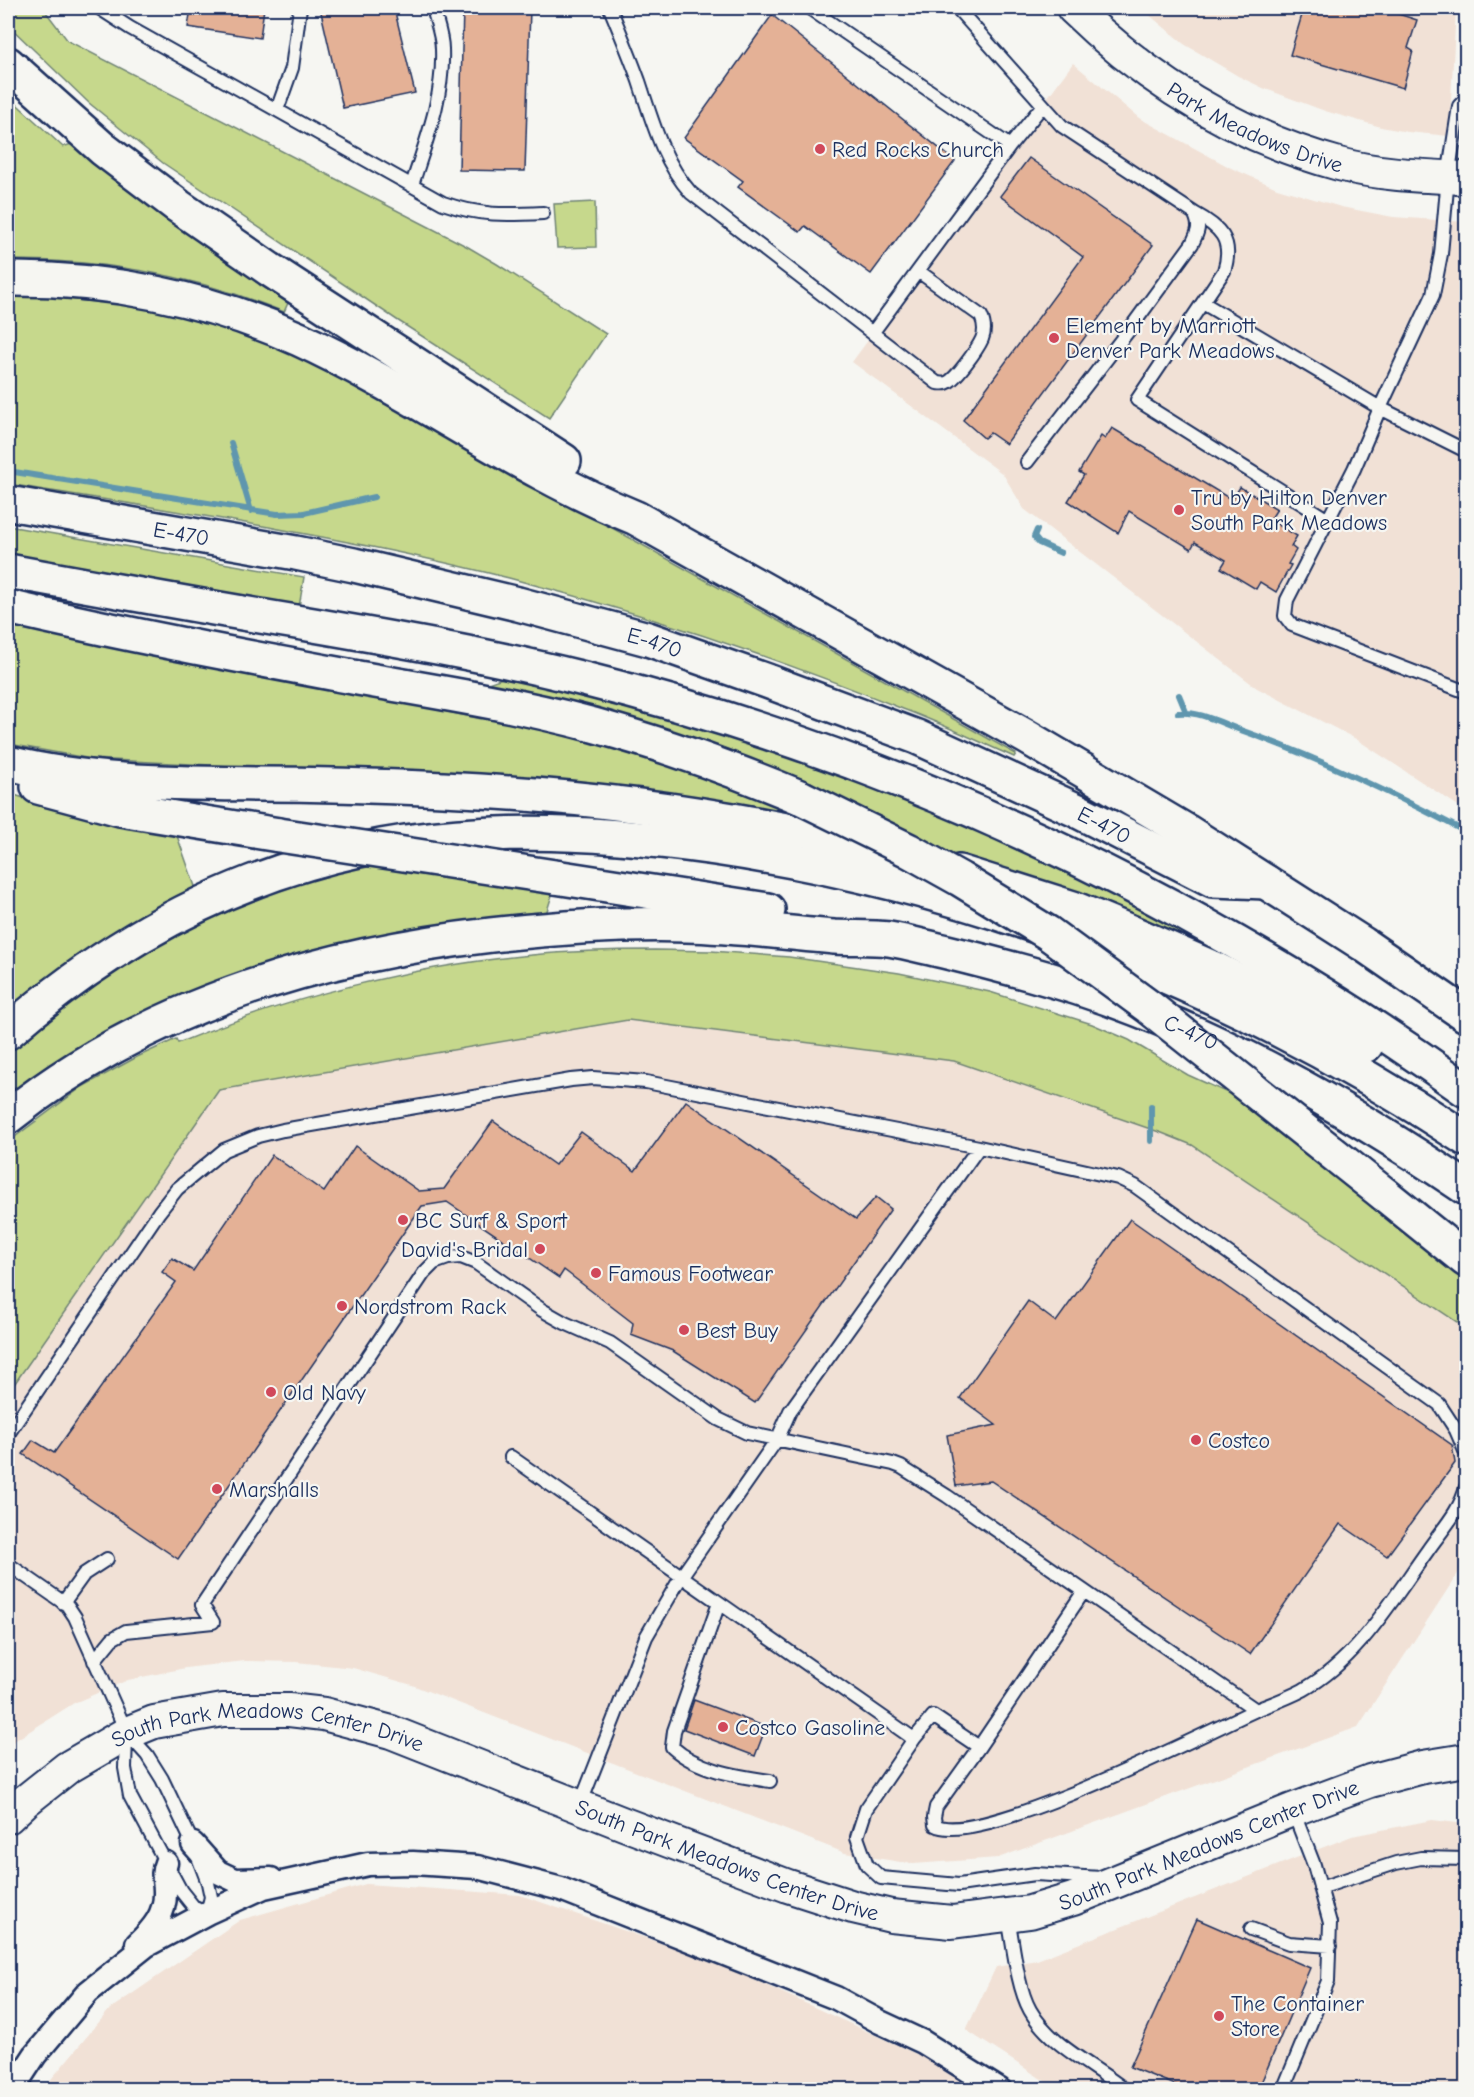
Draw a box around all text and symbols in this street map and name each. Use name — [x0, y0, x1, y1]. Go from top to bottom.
street label: Park Meadows Drive — [1162, 77, 1346, 178]
place label: Red Rocks Church — [832, 137, 1004, 163]
marker: Red Rocks Church — [813, 142, 827, 156]
place label: Element by Marriott Denver Park Meadows — [1066, 313, 1275, 364]
marker: Element by Marriott Denver Park Meadows — [1047, 331, 1061, 345]
place label: Tru by Hilton Denver South Park Meadows — [1191, 485, 1387, 536]
marker: Tru by Hilton Denver South Park Meadows — [1172, 503, 1186, 517]
street label: E-470 — [151, 516, 211, 552]
street label: E-470 — [624, 622, 685, 664]
street label: E-470 — [1073, 801, 1135, 850]
street label: C-470 — [1160, 1009, 1222, 1056]
place label: BC Surf & Sport — [415, 1208, 568, 1234]
marker: BC Surf & Sport — [396, 1213, 410, 1227]
place label: David's Bridal — [401, 1237, 528, 1263]
marker: David's Bridal — [533, 1242, 547, 1256]
place label: Famous Footwear — [608, 1261, 773, 1287]
marker: Famous Footwear — [589, 1266, 603, 1280]
place label: Nordstrom Rack — [354, 1294, 507, 1320]
marker: Nordstrom Rack — [335, 1299, 349, 1313]
place label: Best Buy — [696, 1318, 778, 1344]
marker: Best Buy — [677, 1323, 691, 1337]
place label: Old Navy — [283, 1380, 366, 1406]
marker: Old Navy — [264, 1385, 278, 1399]
place label: Costco — [1208, 1428, 1270, 1454]
marker: Costco — [1189, 1433, 1203, 1447]
place label: Marshalls — [229, 1477, 319, 1503]
marker: Marshalls — [210, 1482, 224, 1496]
text: South Park Meadows Center Drive — [107, 1698, 427, 1758]
place label: Costco Gasoline — [735, 1715, 885, 1741]
marker: Costco Gasoline — [716, 1720, 730, 1734]
street label: South Park Meadows Center Drive — [108, 1735, 428, 1761]
street label: South Park Meadows Center Drive — [1056, 1774, 1362, 1917]
street label: South Park Meadows Center Drive — [572, 1794, 881, 1927]
place label: The Container Store — [1231, 1991, 1364, 2042]
marker: The Container Store — [1212, 2009, 1226, 2023]

